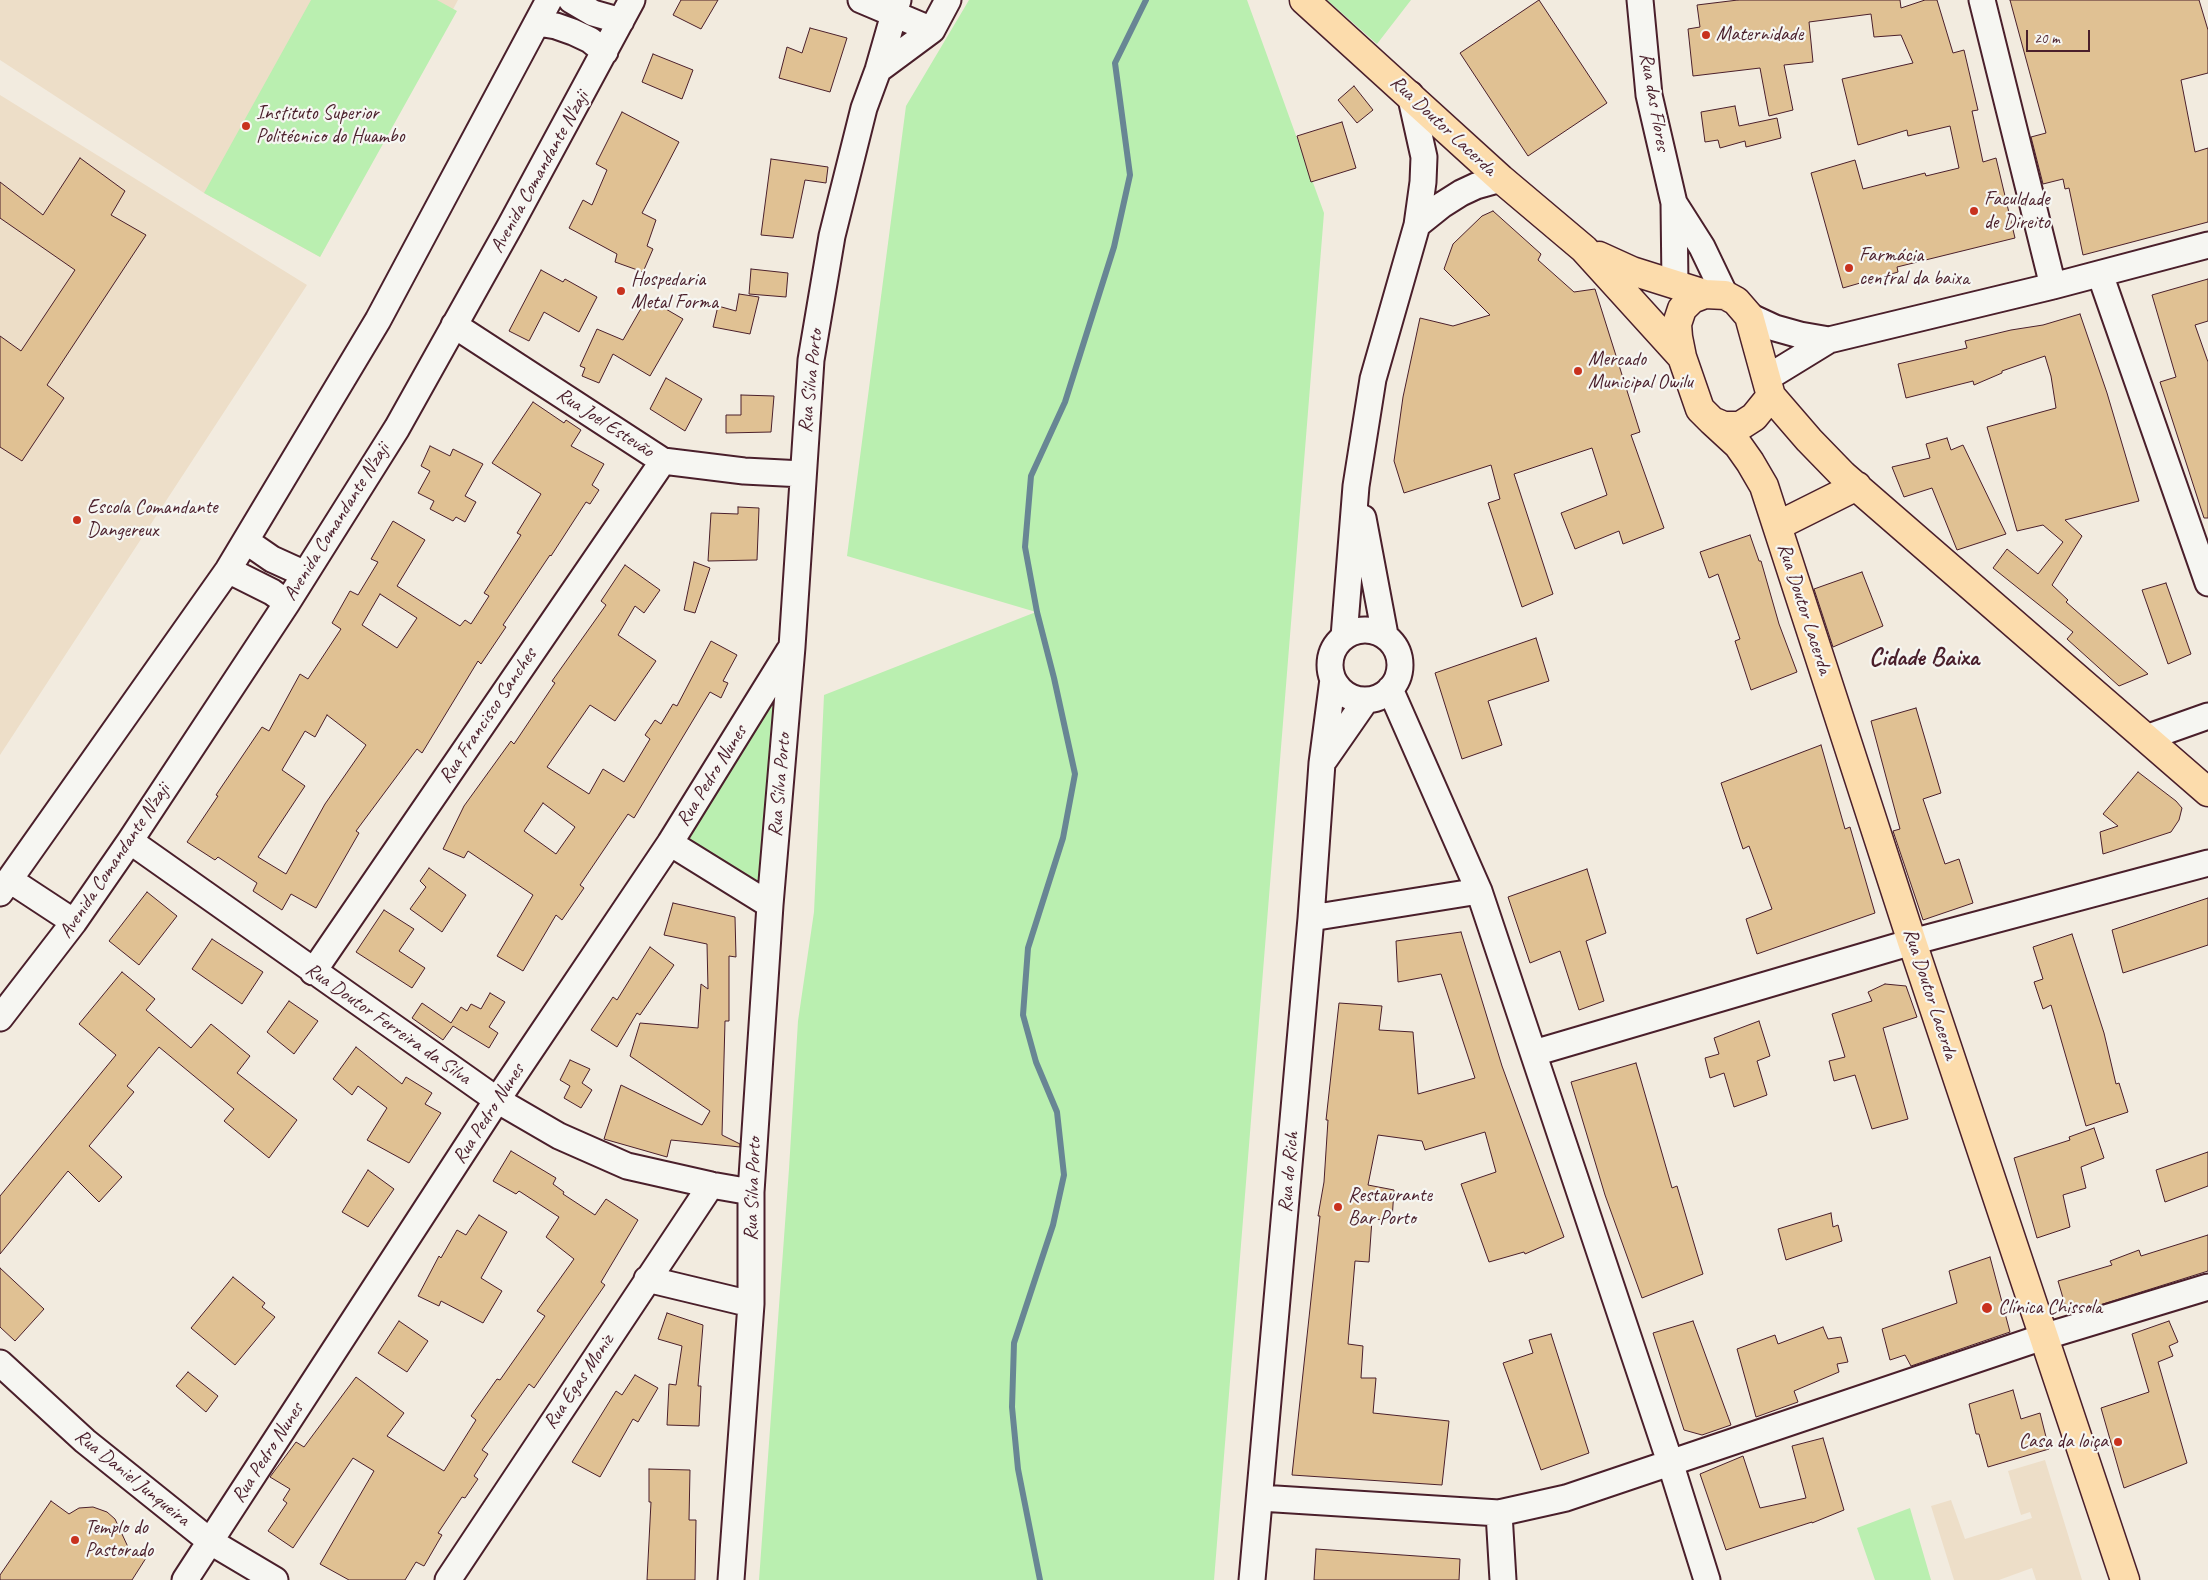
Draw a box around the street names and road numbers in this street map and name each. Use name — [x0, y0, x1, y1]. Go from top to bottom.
street label: Rua das Flores — [1634, 51, 1674, 153]
street label: Rua Doutor Lacerda — [1385, 71, 1501, 181]
street label: Avenida Comandante N'zaji — [485, 87, 595, 257]
street label: Rua Silva Porto — [794, 328, 828, 434]
street label: Rua Joel Estevão — [552, 383, 658, 463]
street label: Avenida Comandante N'zaji — [279, 439, 395, 605]
street label: Rua Doutor Lacerda — [1772, 540, 1836, 678]
street label: Rua Francisco Sanches — [434, 644, 542, 788]
street label: Rua Pedro Nunes — [672, 721, 752, 831]
street label: Rua Silva Porto — [764, 732, 796, 838]
street label: Avenida Comandante N'zaji — [54, 779, 176, 943]
street label: Rua Doutor Lacerda — [1898, 925, 1962, 1063]
street label: Rua Doutor Ferreira da Silva — [301, 958, 475, 1090]
street label: Rua Pedro Nunes — [448, 1059, 530, 1169]
street label: Rua do Rich — [1274, 1131, 1304, 1213]
street label: Rua Silva Porto — [739, 1137, 767, 1241]
street label: Rua Egas Moniz — [539, 1330, 619, 1434]
street label: Rua Pedro Nunes — [227, 1398, 309, 1508]
street label: Rua Daniel Junqueira — [70, 1424, 194, 1532]

